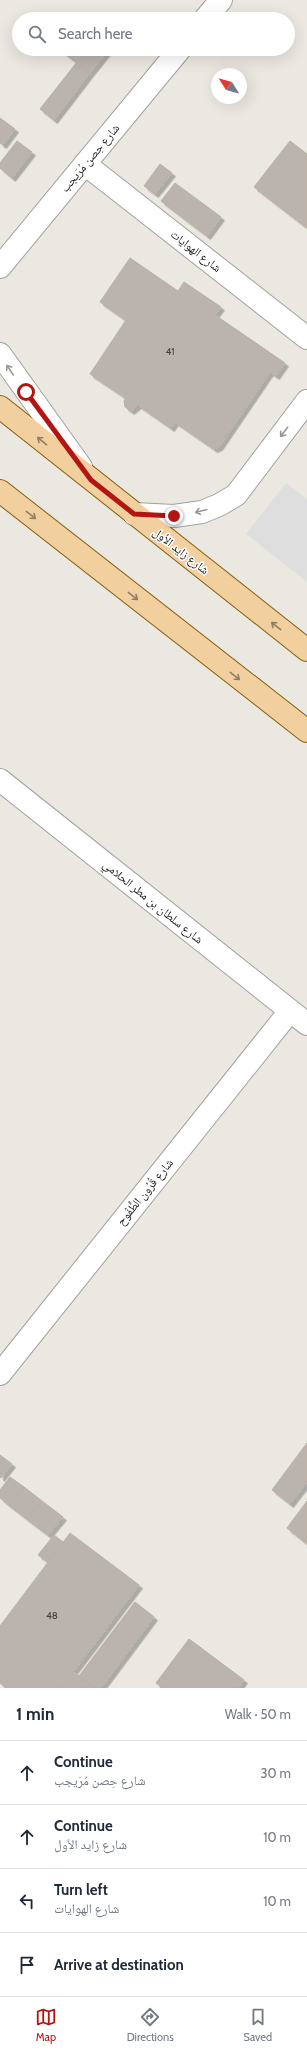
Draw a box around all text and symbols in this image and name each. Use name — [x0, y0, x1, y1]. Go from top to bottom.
search box — [12, 12, 295, 56]
icon: search — [26, 23, 48, 45]
text: Search here — [58, 25, 133, 43]
north arrow — [211, 68, 247, 104]
street label: شارع حِصن مُرَيجب — [57, 120, 123, 195]
street label: شارع الهوايات — [167, 226, 225, 276]
house number: 41 — [165, 345, 175, 358]
one-way arrow — [6, 364, 14, 375]
route start — [17, 383, 35, 401]
one-way arrow — [279, 427, 288, 438]
one-way arrow — [37, 437, 48, 446]
route end — [165, 507, 183, 525]
one-way arrow — [195, 508, 208, 515]
one-way arrow — [25, 511, 36, 520]
street label: شارع زايد الأول — [150, 524, 213, 578]
one-way arrow — [127, 591, 138, 600]
one-way arrow — [271, 621, 282, 630]
one-way arrow — [230, 671, 241, 680]
street label: شارع سلطان بن مطر الحلامي — [98, 857, 207, 949]
street label: شارع قُرُون الطُّفُوح — [113, 1155, 177, 1229]
house number: 48 — [46, 1609, 58, 1622]
text: 1 min — [16, 1704, 54, 1724]
text: Walk · 50 m — [225, 1706, 291, 1722]
text: Continue — [54, 1753, 113, 1771]
icon: ahead — [16, 1762, 38, 1784]
text: 30 m — [261, 1765, 291, 1781]
text: شارع حِصن مُرَيجب — [54, 1772, 145, 1788]
text: Continue — [54, 1817, 113, 1835]
icon: ahead — [16, 1826, 38, 1848]
text: 10 m — [263, 1829, 291, 1845]
text: شارع زايد الأول — [54, 1836, 127, 1852]
text: Turn left — [54, 1881, 108, 1899]
icon: left — [16, 1890, 38, 1912]
text: 10 m — [263, 1893, 291, 1909]
text: شارع الهوايات — [54, 1900, 119, 1916]
icon: arrive — [16, 1954, 38, 1976]
text: Arrive at destination — [54, 1956, 184, 1974]
tab: Map — [35, 2006, 57, 2044]
tab: Directions — [127, 2006, 174, 2044]
tab: Saved — [244, 2006, 272, 2044]

